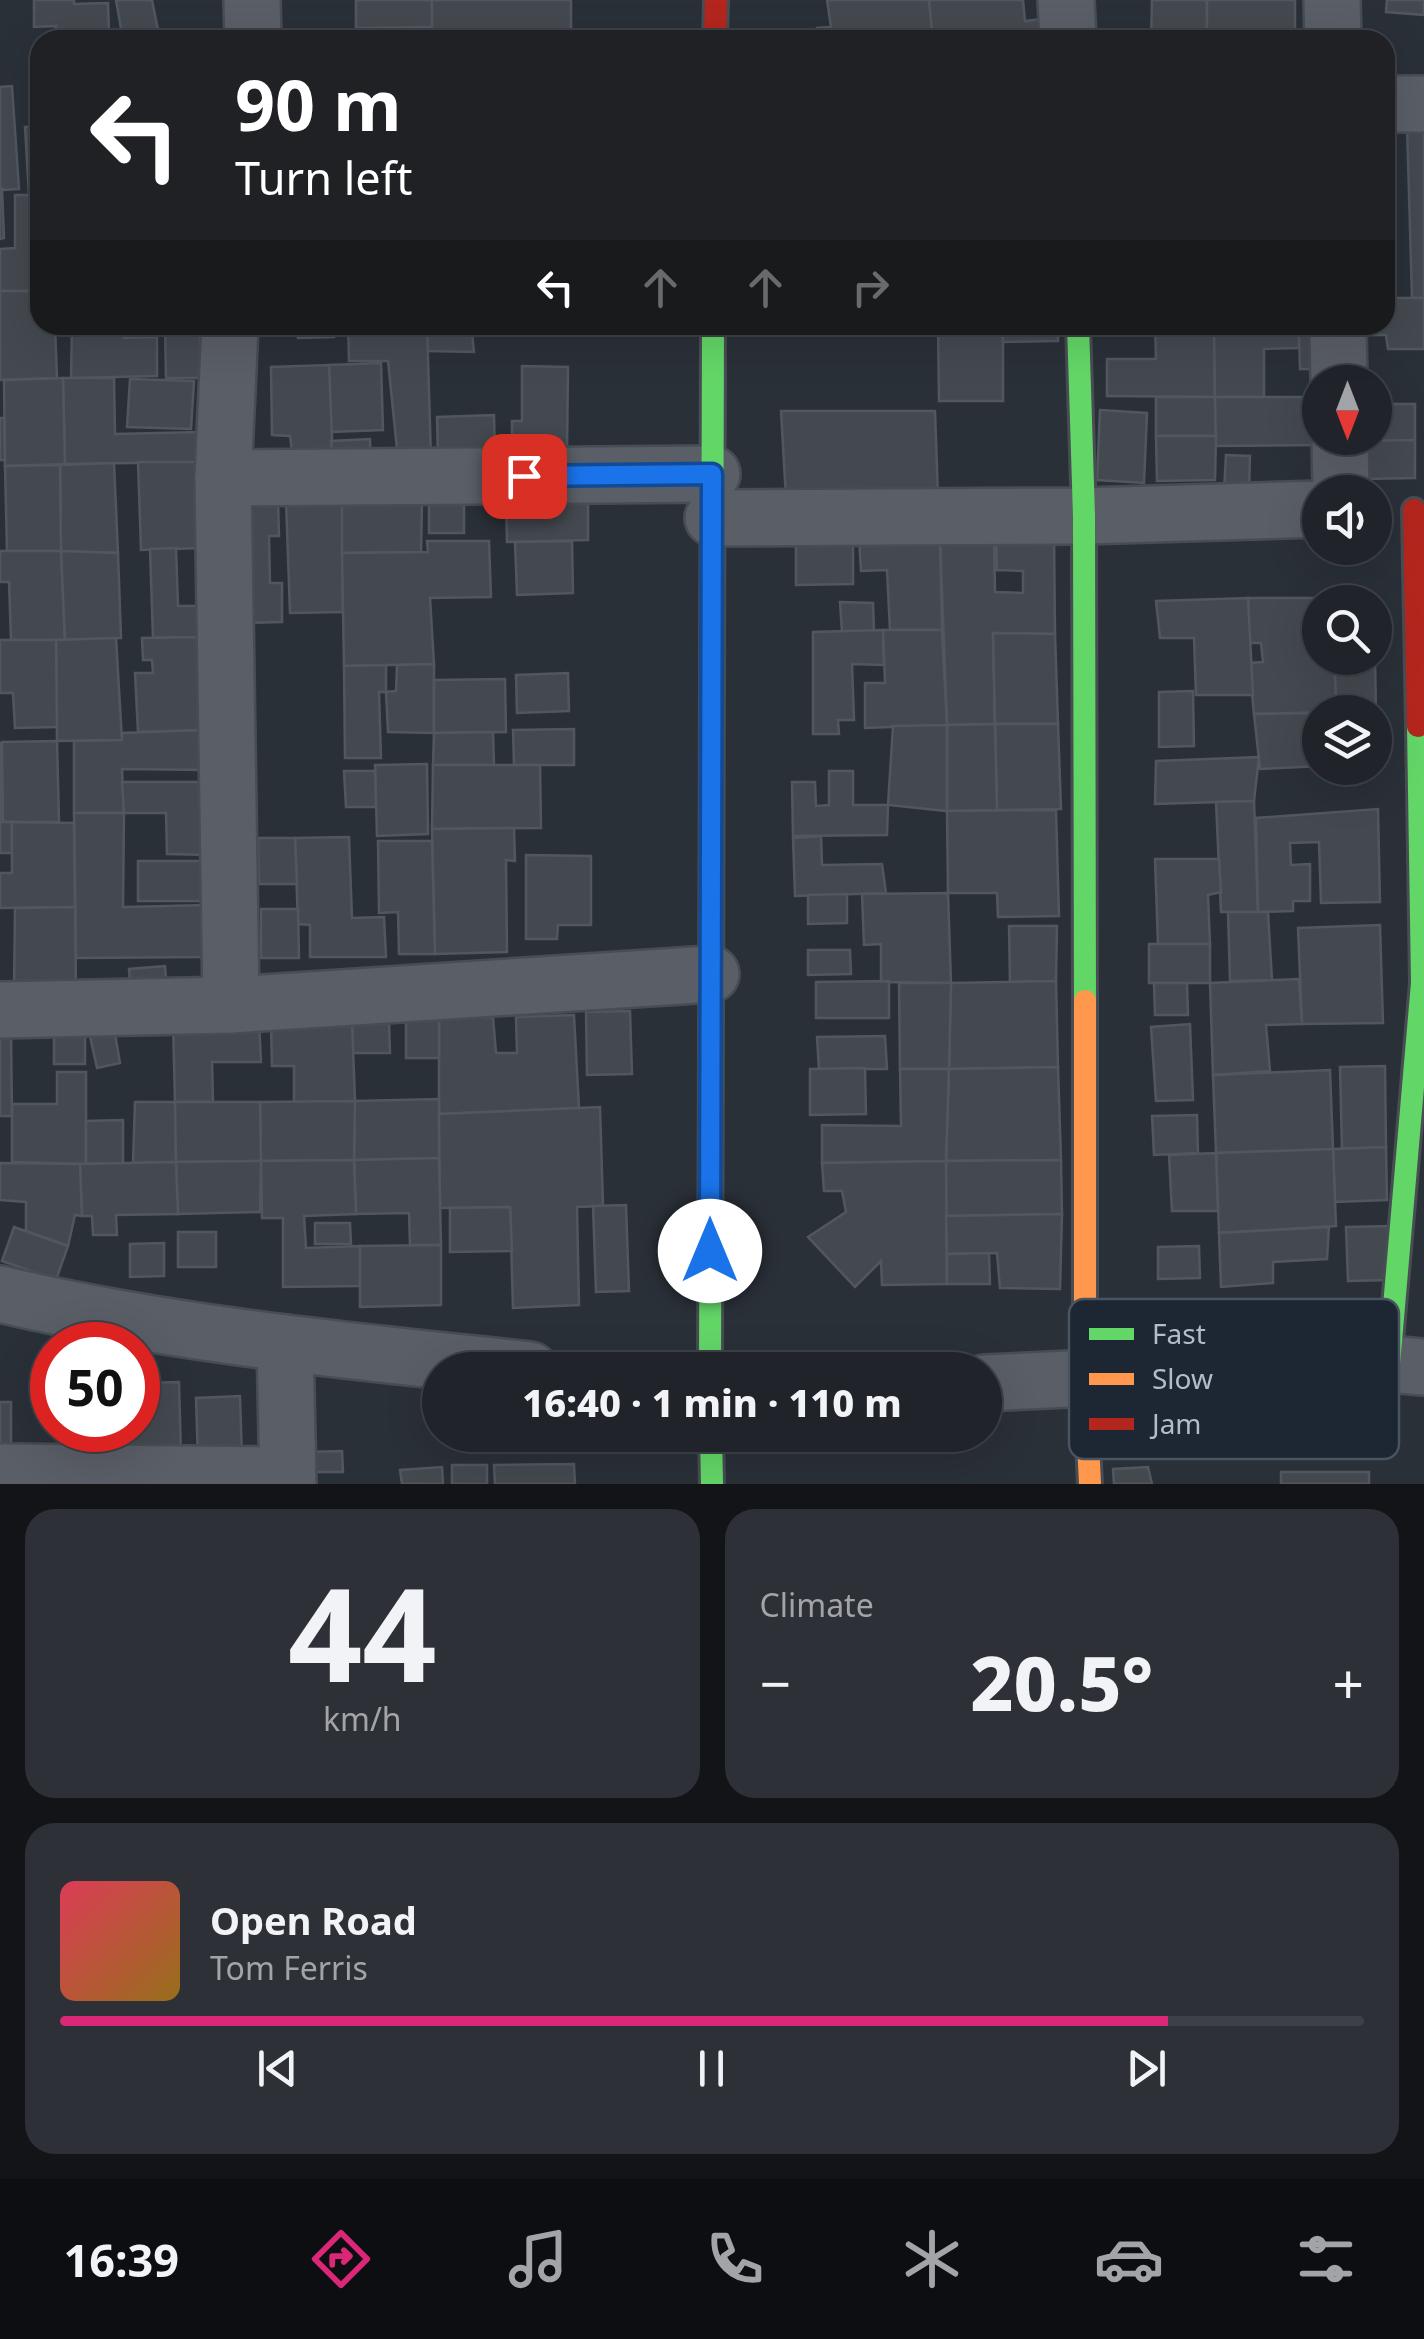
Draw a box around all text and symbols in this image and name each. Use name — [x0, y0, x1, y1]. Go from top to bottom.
text: 90 m — [235, 56, 402, 152]
icon: left — [70, 70, 200, 200]
text: Turn left — [235, 147, 412, 208]
icon: left — [528, 260, 583, 315]
icon: ahead — [633, 260, 688, 315]
icon: ahead — [738, 260, 793, 315]
icon: right — [843, 260, 898, 315]
north arrow — [1302, 365, 1392, 455]
map controls — [1302, 365, 1392, 785]
pin — [482, 434, 567, 519]
icon: arrive — [497, 449, 552, 504]
button: sound — [1302, 475, 1392, 565]
button: search — [1302, 585, 1392, 675]
button: layers — [1302, 695, 1392, 785]
position arrow — [658, 1199, 762, 1303]
legend — [1069, 1299, 1399, 1459]
text: Fast — [1152, 1314, 1206, 1352]
speed limit sign: 50 — [30, 1322, 160, 1452]
text: Slow — [1152, 1359, 1213, 1397]
text: 16:40 · 1 min · 110 m — [522, 1376, 902, 1428]
text: Jam — [1149, 1404, 1202, 1442]
text: 44 — [288, 1543, 437, 1720]
text: Climate — [760, 1583, 874, 1626]
text: 20.5° — [970, 1631, 1153, 1733]
text: − — [760, 1645, 791, 1720]
text: + — [1333, 1645, 1364, 1720]
text: km/h — [323, 1697, 402, 1740]
text: Open Road — [210, 1894, 417, 1946]
text: Tom Ferris — [210, 1946, 368, 1989]
icon: previous — [250, 2041, 305, 2096]
icon: pause — [684, 2041, 739, 2096]
icon: next — [1119, 2041, 1174, 2096]
icon: directions — [306, 2224, 376, 2294]
icon: music — [503, 2224, 573, 2294]
icon: phone — [700, 2224, 770, 2294]
icon: climate — [897, 2224, 967, 2294]
icon: car — [1094, 2224, 1164, 2294]
icon: filters — [1291, 2224, 1361, 2294]
text: 16:39 — [63, 2229, 179, 2290]

